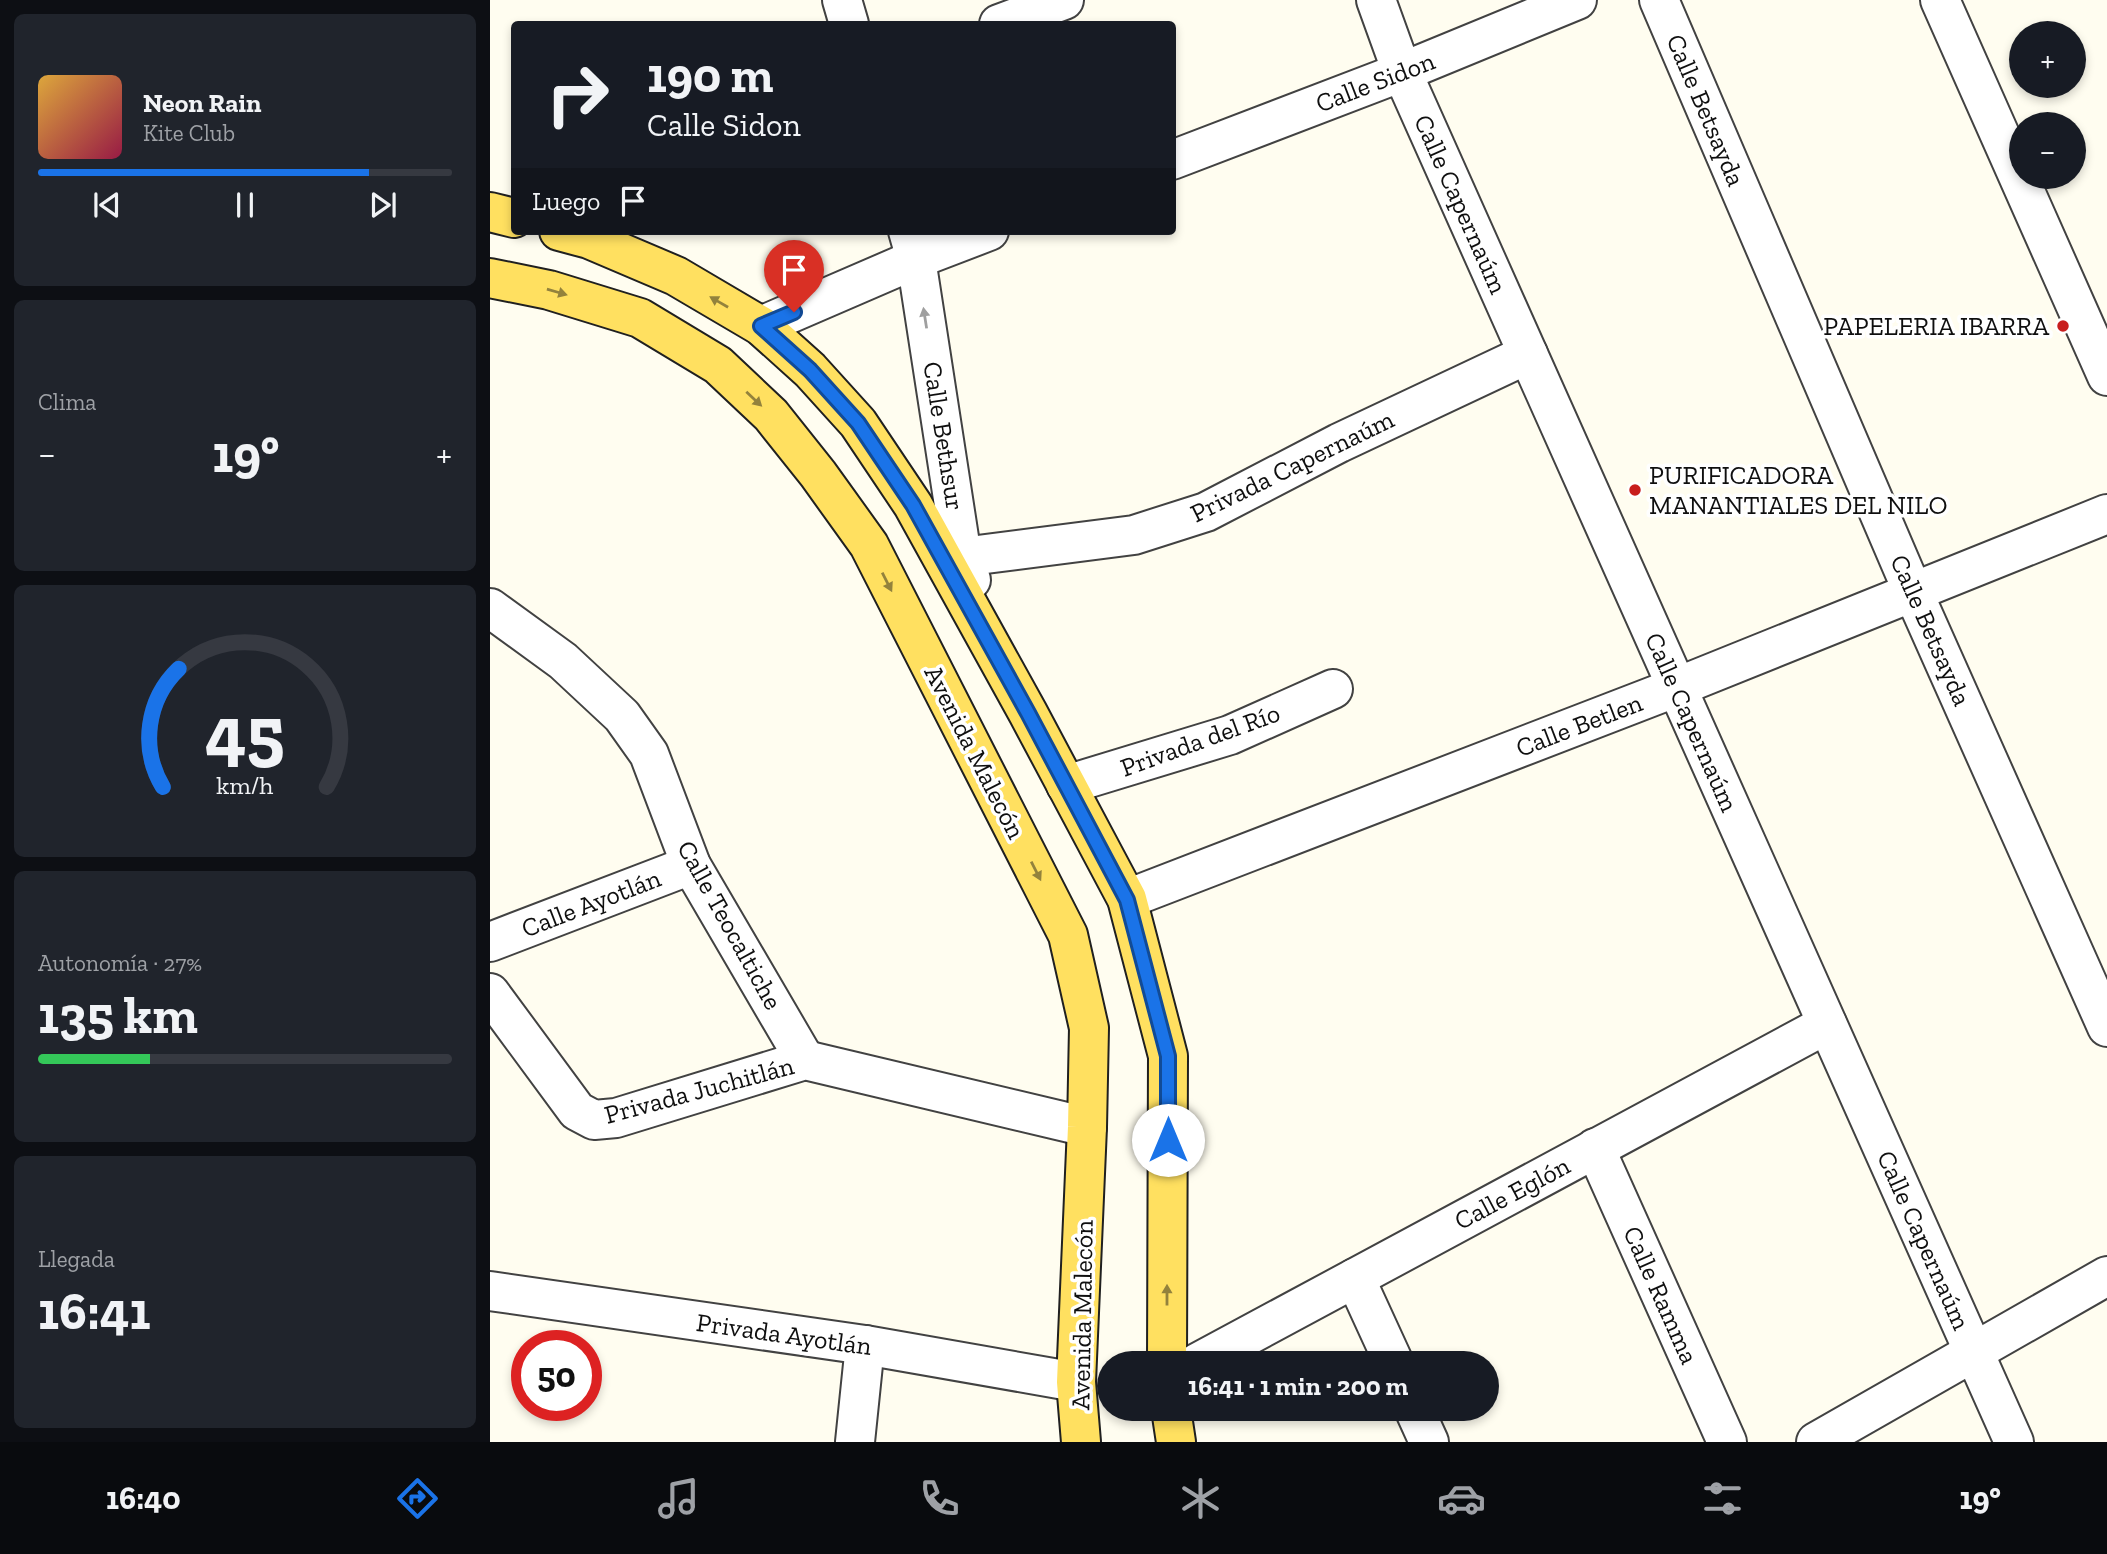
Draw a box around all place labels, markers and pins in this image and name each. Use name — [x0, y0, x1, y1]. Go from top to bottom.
pin — [764, 240, 824, 312]
place label: PAPELERIA IBARRA — [1823, 310, 2050, 342]
marker: PAPELERIA IBARRA — [2055, 318, 2071, 334]
place label: PURIFICADORA MANANTIALES DEL NILO — [1649, 459, 1947, 521]
marker: PURIFICADORA MANANTIALES DEL NILO — [1627, 482, 1643, 498]

